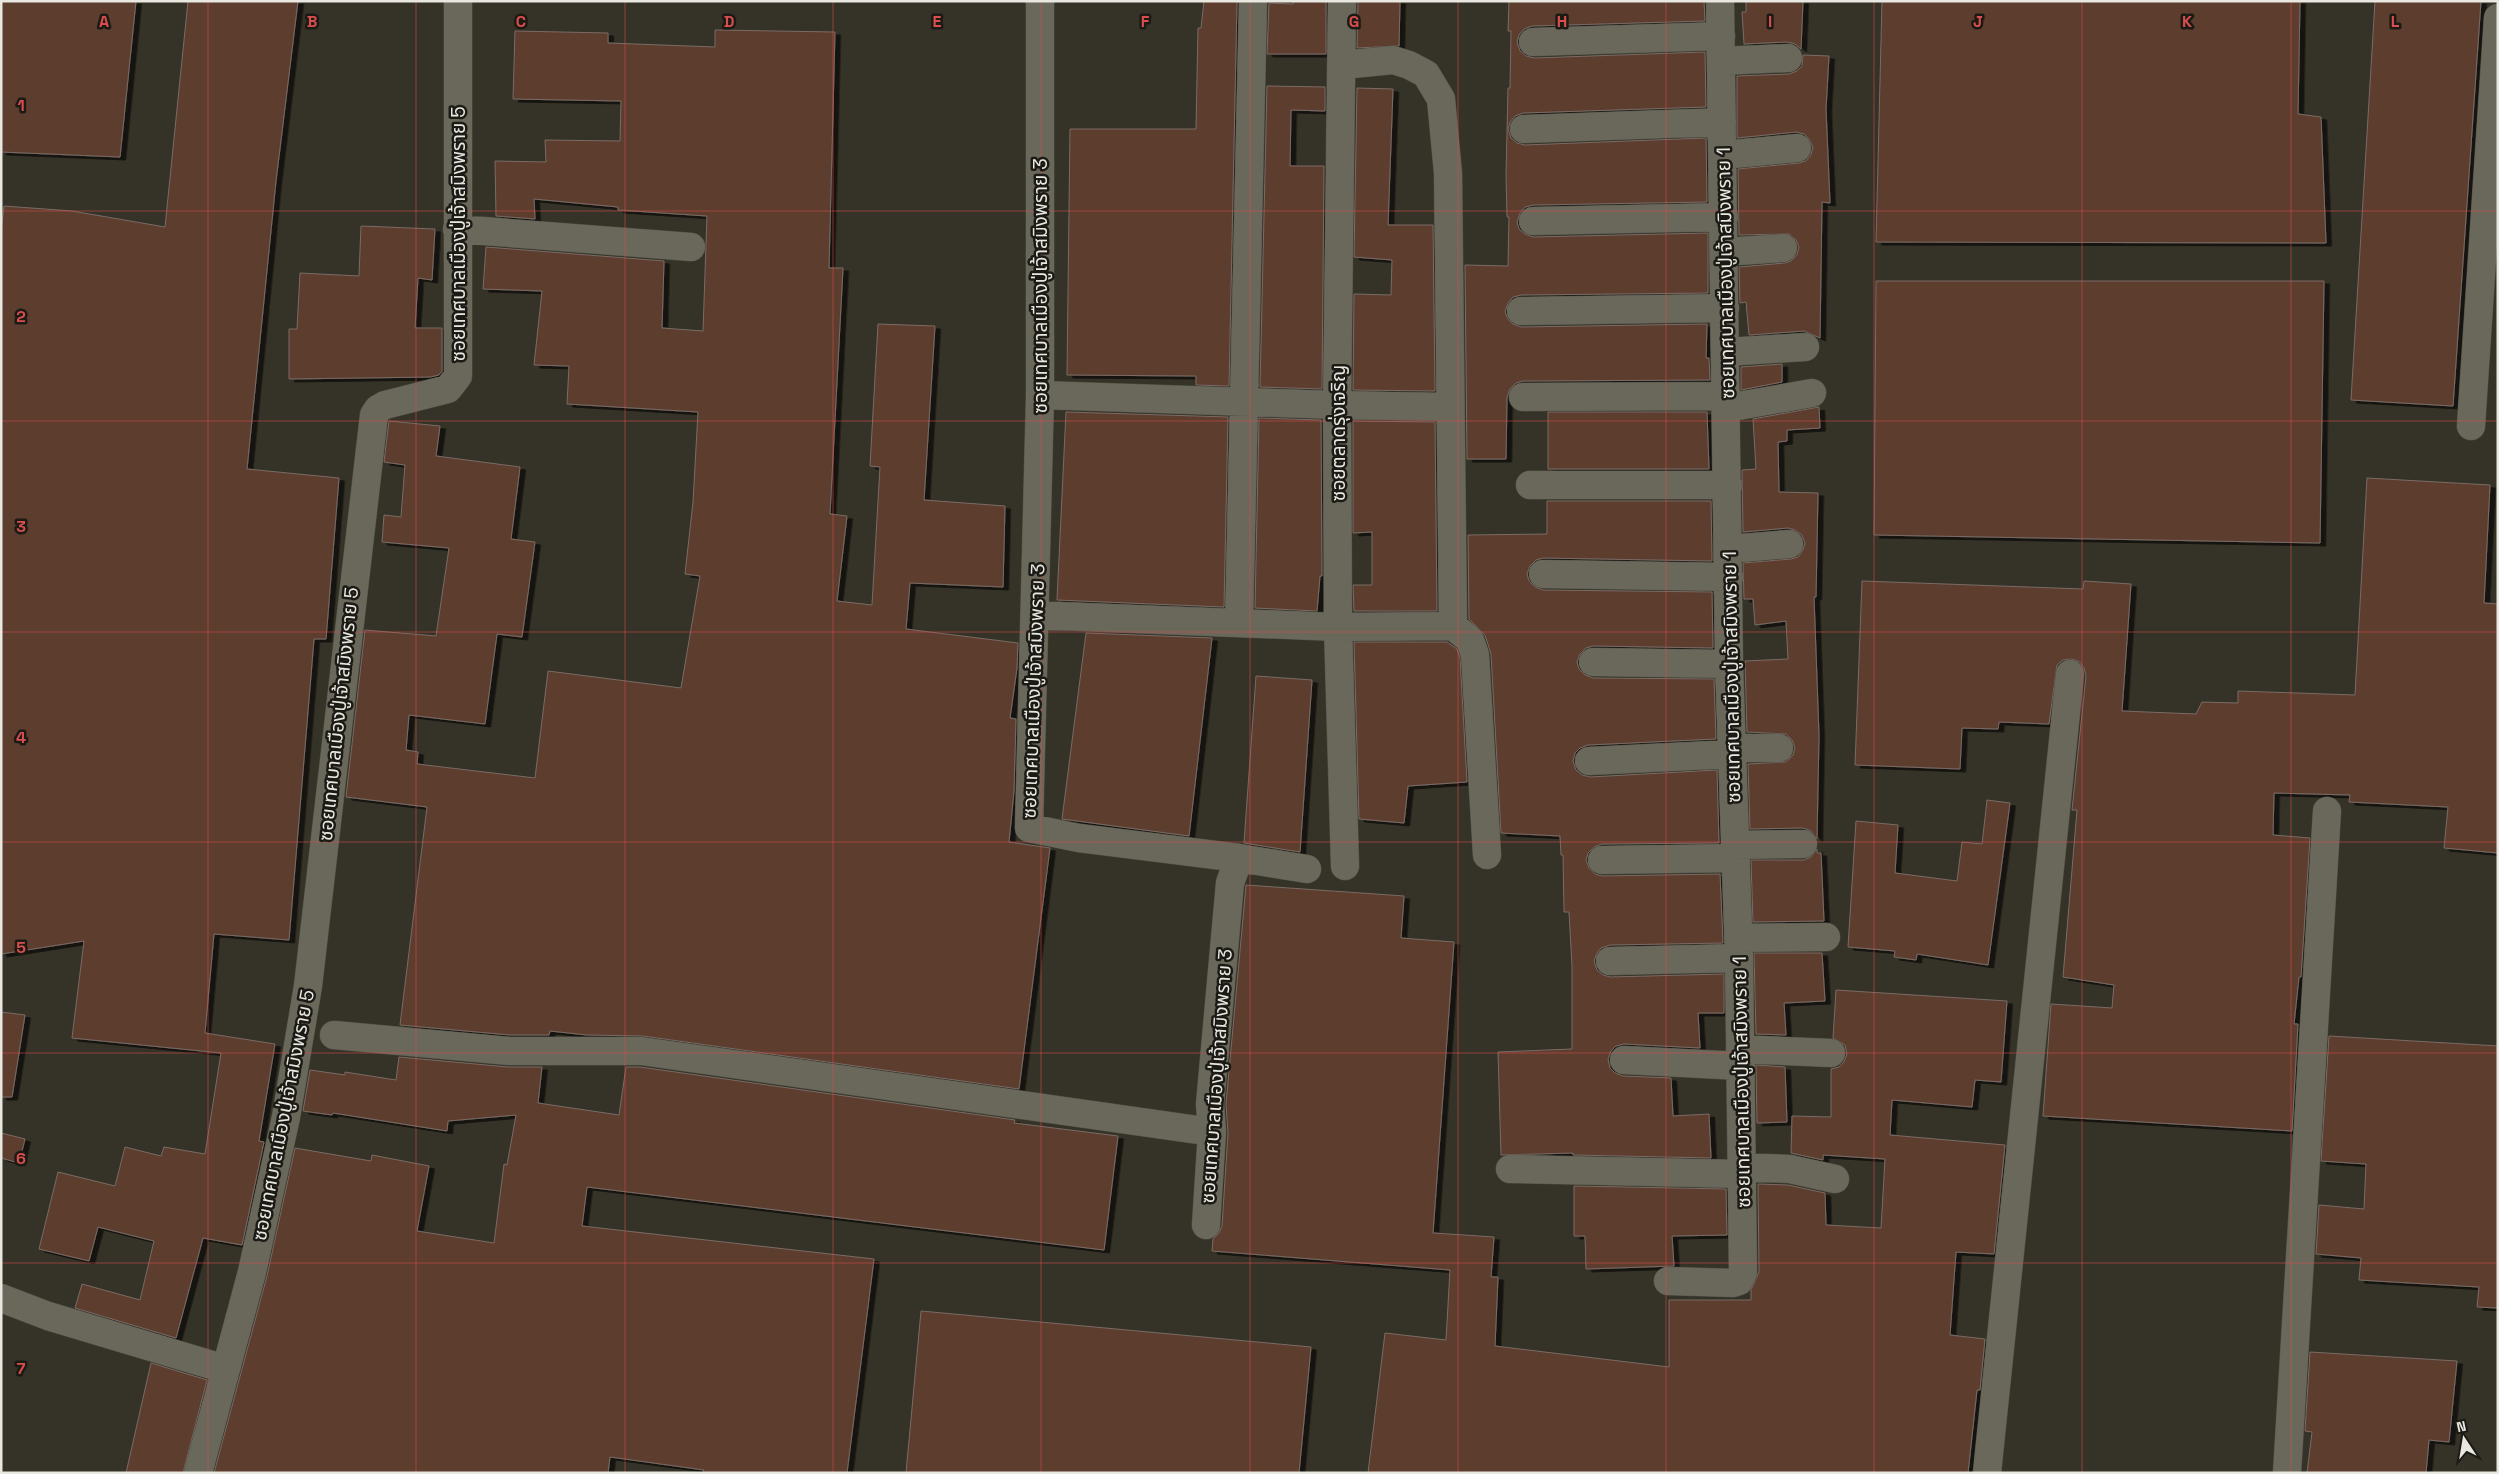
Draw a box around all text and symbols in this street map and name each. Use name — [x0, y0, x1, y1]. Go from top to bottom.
text: A — [99, 11, 109, 32]
text: B — [307, 11, 317, 32]
text: C — [516, 11, 526, 32]
text: D — [724, 11, 734, 32]
text: E — [933, 11, 942, 32]
text: F — [1141, 11, 1150, 32]
text: G — [1349, 11, 1359, 32]
text: H — [1557, 11, 1567, 32]
text: I — [1768, 11, 1772, 32]
text: J — [1973, 11, 1983, 32]
text: K — [2182, 11, 2192, 32]
text: L — [2391, 11, 2400, 32]
text: 1 — [17, 95, 25, 116]
street label: ซอยเทศบาลเมืองปู่เจ้าสมิงพราย 5 — [446, 106, 471, 362]
street label: ซอยเทศบาลเมืองปู่เจ้าสมิงพราย 1 — [1711, 147, 1740, 399]
street label: ซอยเทศบาลเมืองปู่เจ้าสมิงพราย 3 — [1028, 158, 1053, 414]
text: 2 — [16, 306, 26, 327]
street label: ซอยตลาดรุ่งเจริญ — [1326, 365, 1351, 501]
text: 3 — [16, 516, 26, 537]
street label: ซอยเทศบาลเมืองปู่เจ้าสมิงพราย 1 — [1717, 551, 1746, 803]
street label: ซอยเทศบาลเมืองปู่เจ้าสมิงพราย 3 — [1017, 563, 1050, 819]
street label: ซอยเทศบาลเมืองปู่เจ้าสมิงพราย 5 — [313, 586, 364, 842]
text: 4 — [16, 727, 26, 748]
text: 5 — [16, 937, 26, 958]
street label: ซอยเทศบาลเมืองปู่เจ้าสมิงพราย 3 — [1195, 948, 1238, 1204]
street label: ซอยเทศบาลเมืองปู่เจ้าสมิงพราย 1 — [1727, 956, 1756, 1208]
street label: ซอยเทศบาลเมืองปู่เจ้าสมิงพราย 5 — [247, 987, 320, 1243]
text: 6 — [16, 1148, 26, 1169]
text: 7 — [17, 1358, 26, 1379]
north arrow — [2439, 1414, 2489, 1464]
text: N — [2455, 1417, 2468, 1436]

